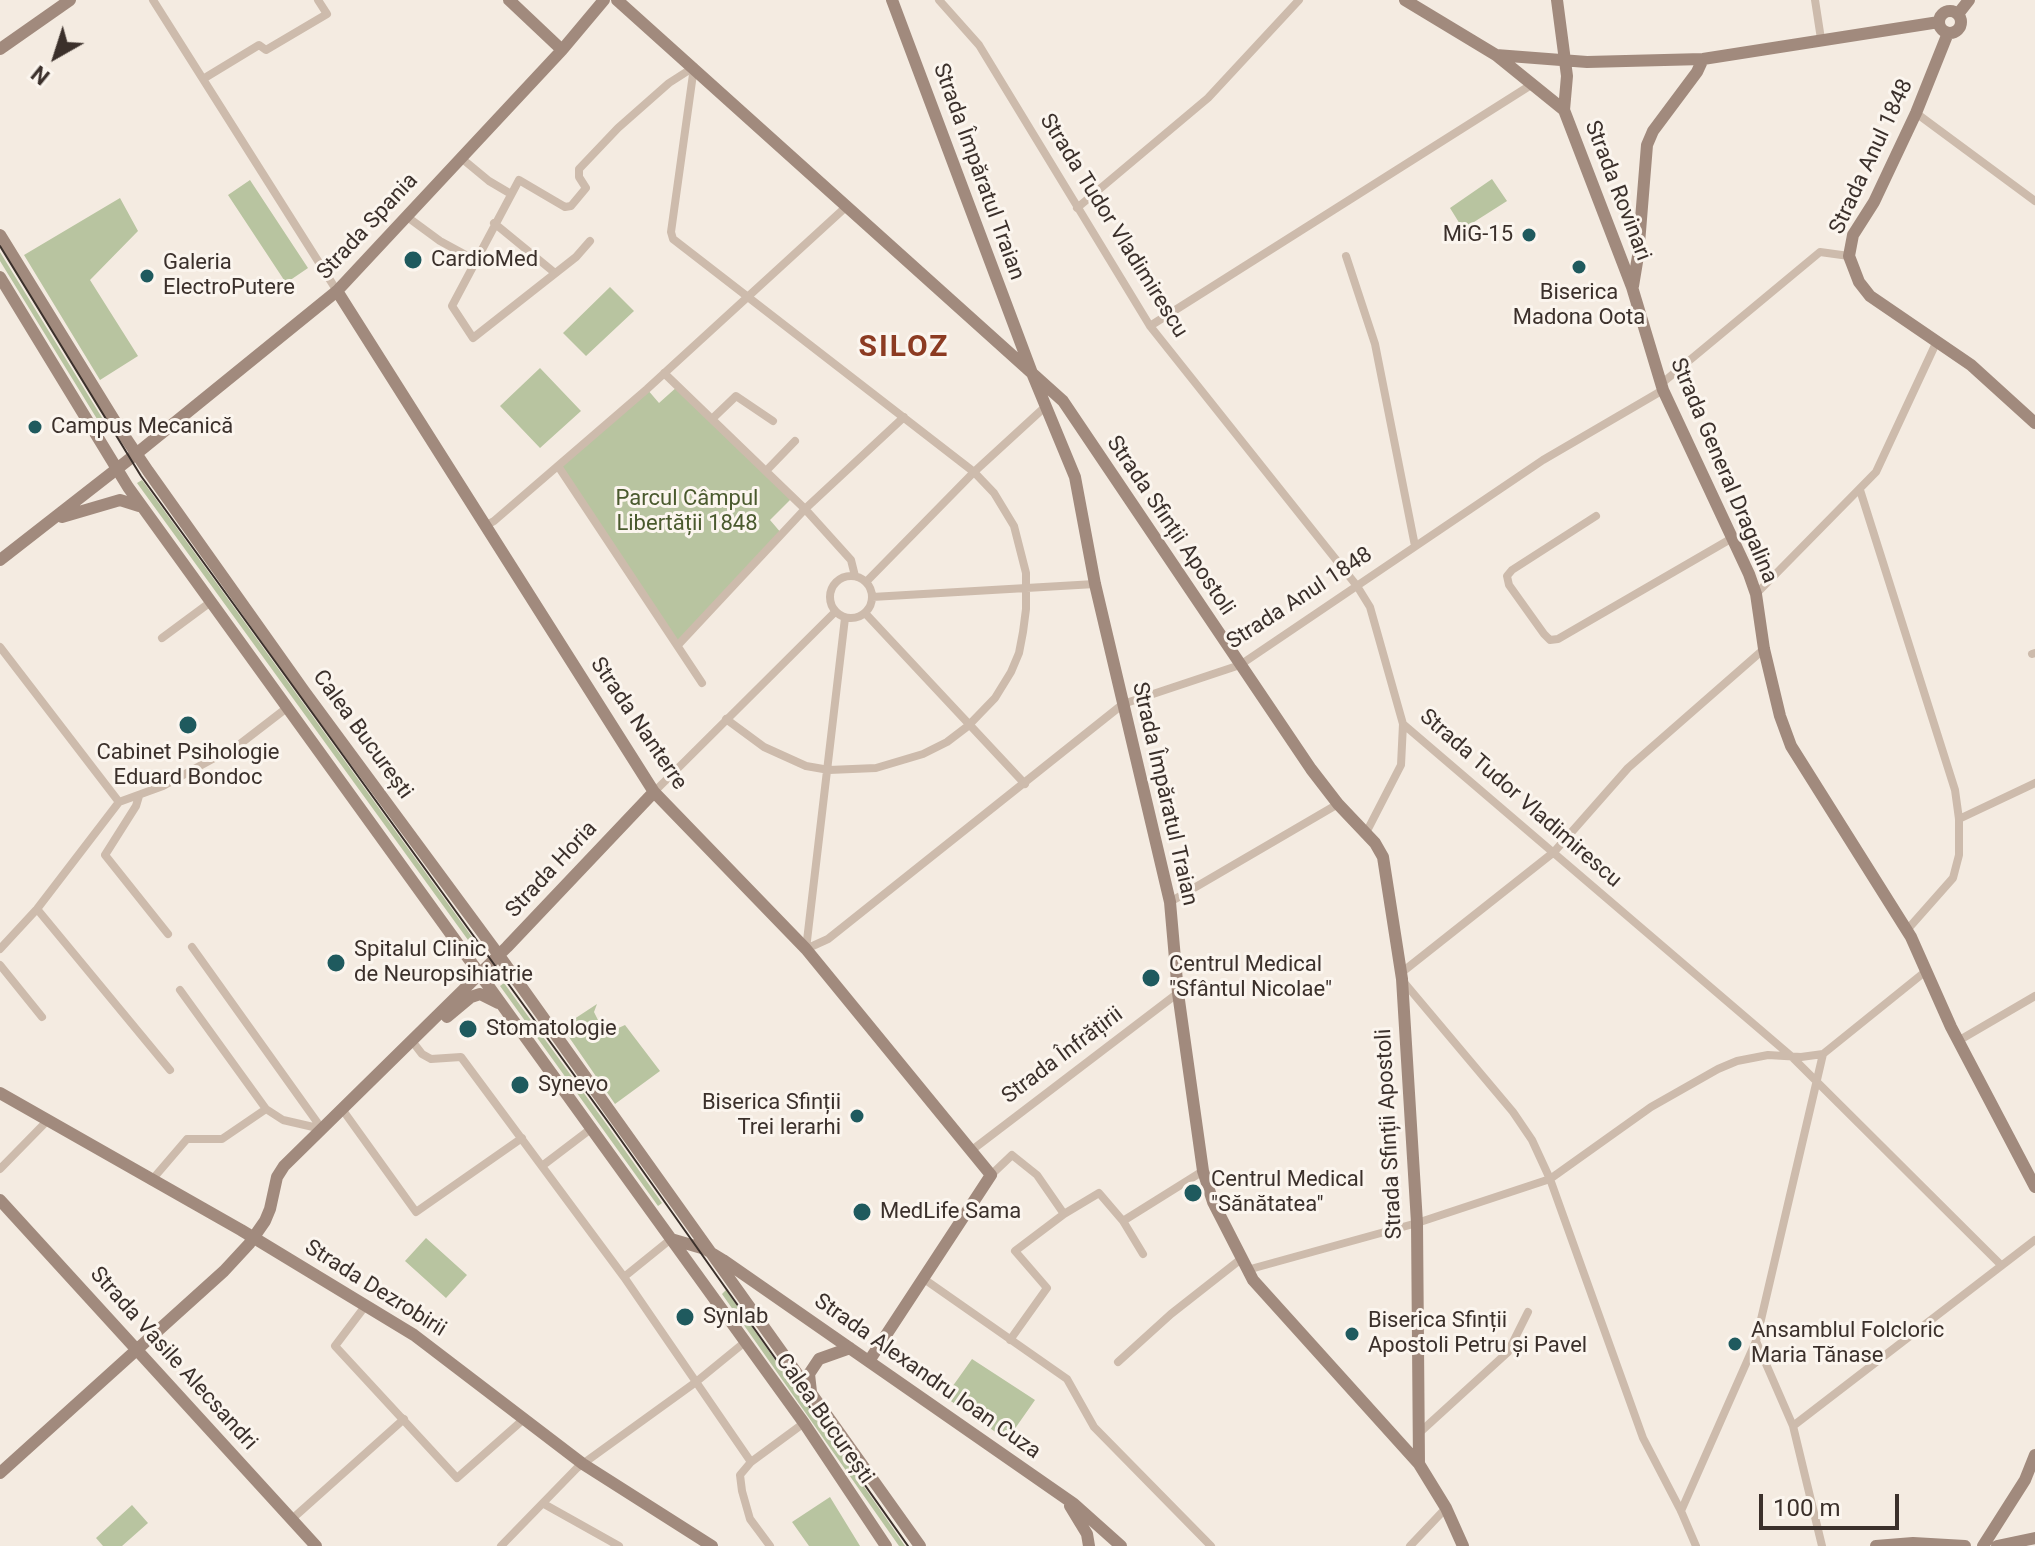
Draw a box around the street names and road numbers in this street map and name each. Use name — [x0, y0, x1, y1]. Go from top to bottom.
street label: Strada Împăratul Traian — [927, 60, 1029, 284]
street label: Strada Anul 1848 — [1825, 75, 1919, 239]
street label: Strada Tudor Vladimirescu — [1033, 109, 1193, 343]
street label: Strada Rovinari — [1578, 117, 1656, 265]
street label: Strada Spania — [312, 168, 424, 286]
street label: Strada General Dragalina — [1664, 355, 1782, 587]
street label: Strada Sfinții Apostoli — [1100, 431, 1240, 621]
street label: Strada Anul 1848 — [1222, 542, 1378, 656]
street label: Strada Nanterre — [584, 653, 692, 795]
street label: Calea București — [306, 665, 418, 805]
street label: Strada Împăratul Traian — [1125, 680, 1203, 908]
street label: Strada Tudor Vladimirescu — [1414, 704, 1626, 894]
street label: Strada Horia — [501, 816, 603, 924]
street label: Strada Înfrățirii — [997, 1002, 1129, 1110]
street label: Strada Sfinții Apostoli — [1371, 1028, 1409, 1240]
street label: Strada Dezrobirii — [299, 1235, 451, 1343]
street label: Strada Vasile Alecsandri — [84, 1262, 262, 1456]
street label: Strada Alexandru Ioan Cuza — [809, 1289, 1045, 1465]
street label: Calea București — [769, 1349, 879, 1489]

